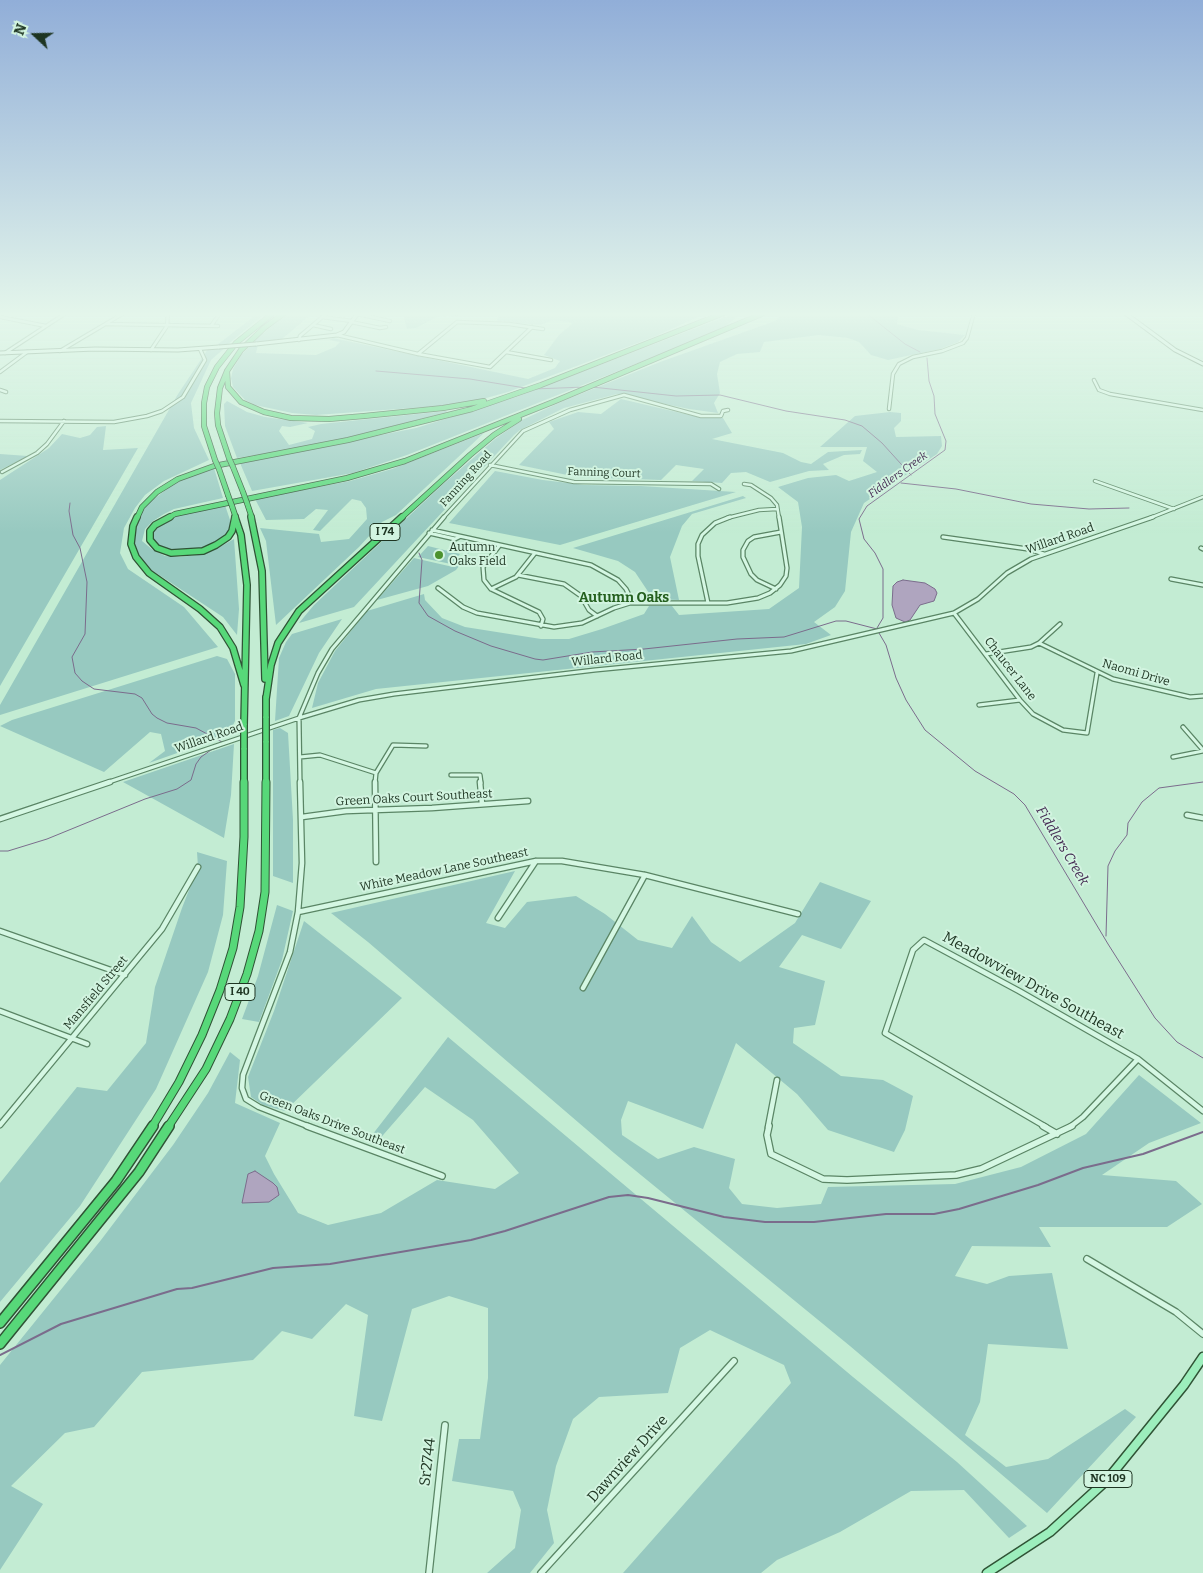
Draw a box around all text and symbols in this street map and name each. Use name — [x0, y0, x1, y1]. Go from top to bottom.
north arrow — [10, 10, 60, 60]
text: N — [11, 21, 30, 38]
street label: Fanning Road — [438, 448, 494, 510]
water label: Fiddlers Creek — [866, 449, 930, 501]
street label: Fanning Court — [567, 465, 641, 481]
street label: Willard Road — [1024, 521, 1096, 557]
road number: I 74 — [370, 524, 400, 540]
place label: Autumn Oaks Field — [449, 541, 506, 569]
marker: Autumn Oaks Field — [433, 549, 445, 561]
district label: Autumn Oaks — [579, 590, 669, 606]
street label: Chaucer Lane — [981, 635, 1039, 703]
street label: Willard Road — [571, 648, 643, 670]
street label: Naomi Drive — [1100, 656, 1172, 690]
street label: Willard Road — [173, 720, 245, 756]
street label: Green Oaks Court Southeast — [335, 787, 493, 809]
water label: Fiddlers Creek — [1032, 803, 1092, 889]
street label: White Meadow Lane Southeast — [359, 845, 529, 895]
street label: Meadowview Drive Southeast — [939, 929, 1127, 1043]
street label: Mansfield Street — [61, 953, 131, 1033]
road number: I 40 — [225, 984, 255, 1000]
street label: Green Oaks Drive Southeast — [257, 1088, 407, 1158]
street label: Dawnview Drive — [584, 1412, 672, 1506]
street label: Sr2744 — [416, 1437, 440, 1487]
road number: NC 109 — [1084, 1470, 1132, 1488]

